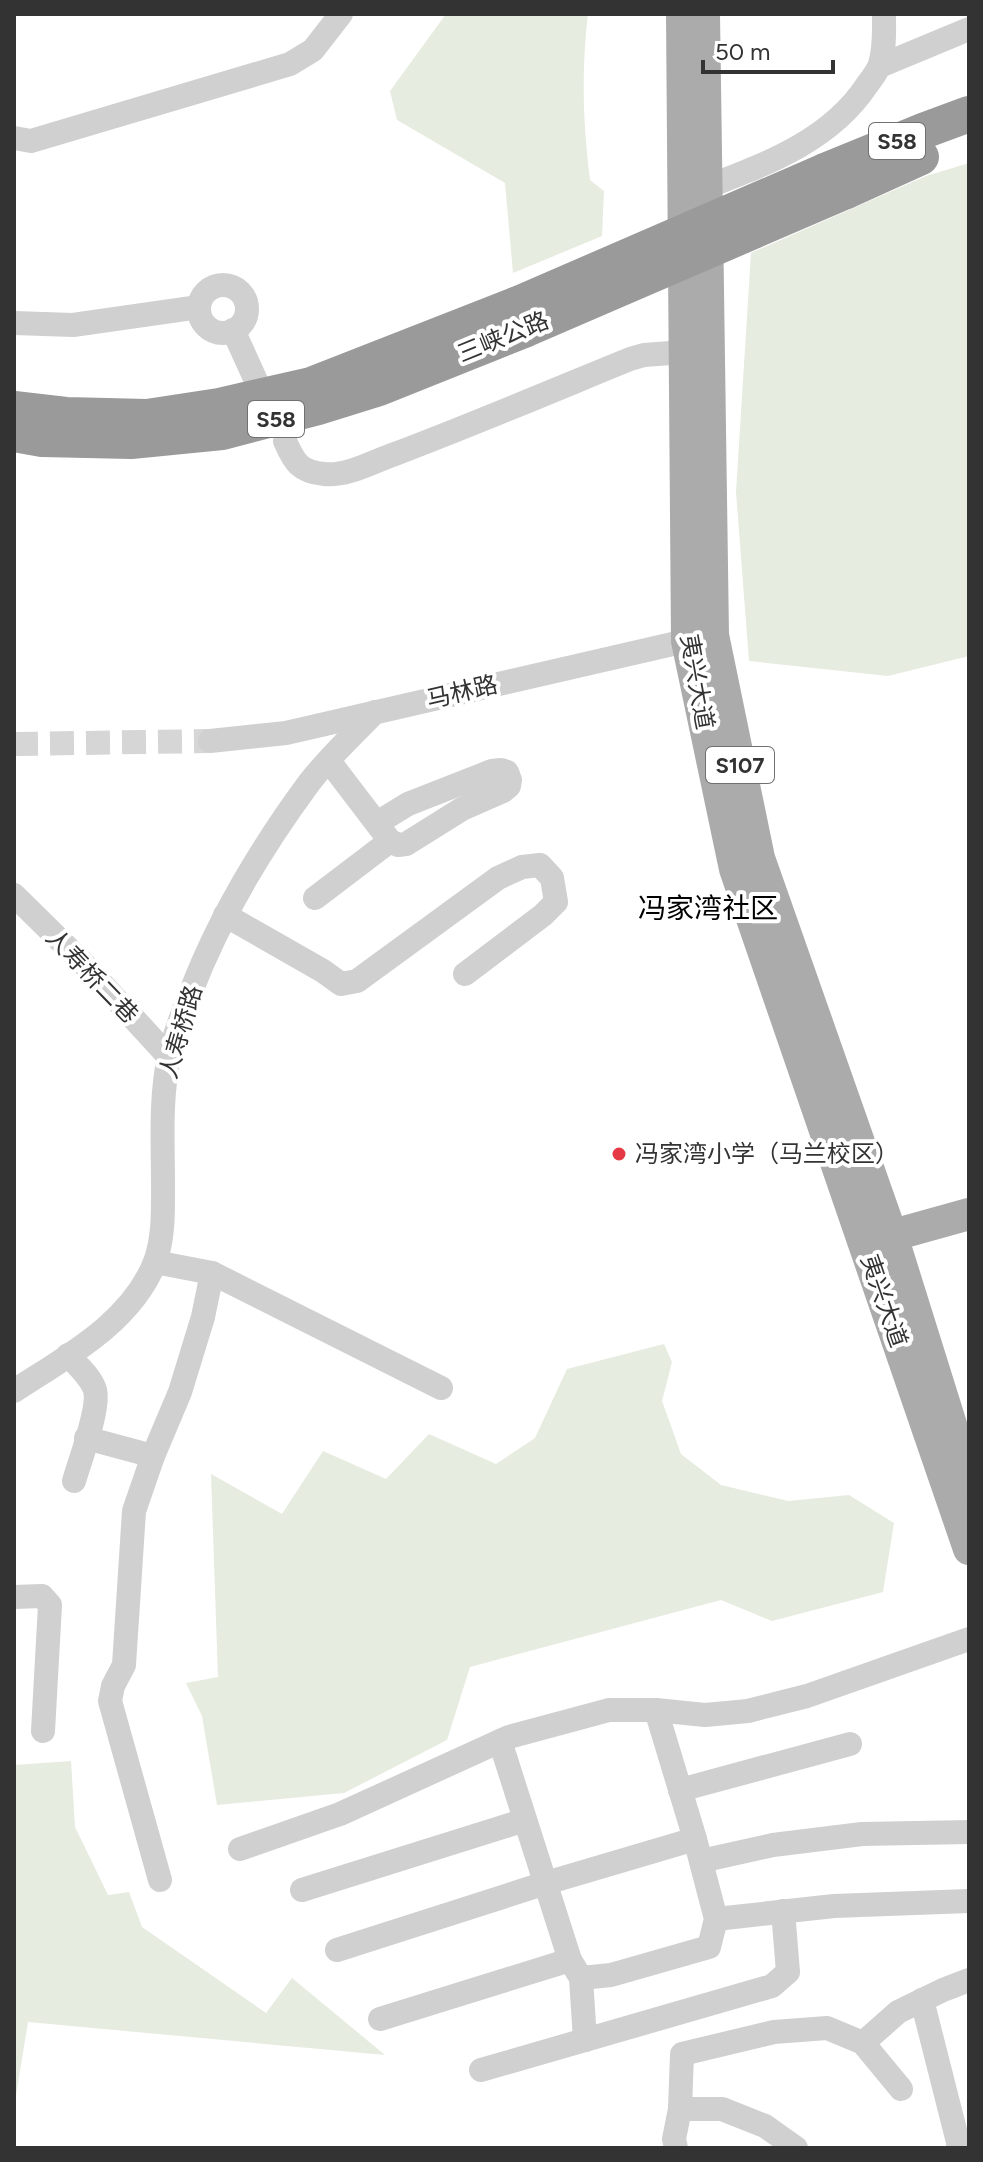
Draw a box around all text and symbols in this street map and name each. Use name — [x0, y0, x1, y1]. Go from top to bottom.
scale bar — [703, 24, 833, 74]
text: 50 m — [715, 37, 771, 66]
road number: S58 — [869, 123, 925, 159]
street label: 三峡公路 — [453, 305, 553, 368]
road number: S58 — [248, 401, 304, 437]
street label: 夷兴大道 — [675, 632, 720, 732]
street label: 马林路 — [424, 669, 500, 714]
road number: S107 — [706, 747, 774, 783]
district label: 冯家湾社区 — [638, 891, 778, 925]
street label: 人寿桥二巷 — [40, 922, 144, 1029]
street label: 人寿桥路 — [153, 982, 208, 1082]
place label: 冯家湾小学（马兰校区） — [635, 1139, 899, 1168]
marker: 冯家湾小学（马兰校区） — [610, 1145, 628, 1163]
street label: 夷兴大道 — [855, 1251, 914, 1351]

